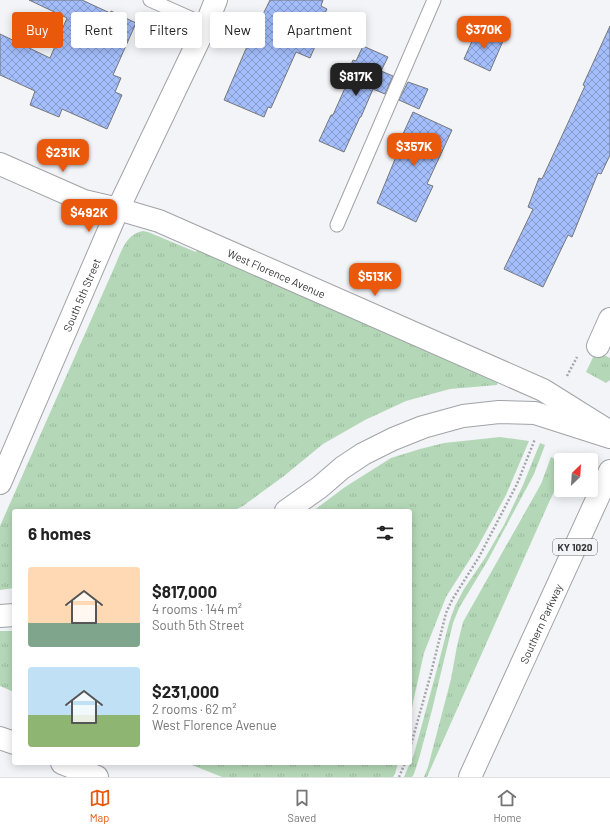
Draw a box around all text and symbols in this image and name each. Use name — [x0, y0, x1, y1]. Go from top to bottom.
chip: Buy — [12, 12, 63, 48]
chip: Rent — [71, 12, 127, 48]
chip: Filters — [135, 12, 202, 48]
chip: New — [210, 12, 265, 48]
chip: Apartment — [273, 12, 366, 48]
pin: $370K — [456, 16, 512, 50]
text: $370K — [466, 21, 502, 37]
pin: $817K — [328, 63, 384, 97]
text: $817K — [339, 68, 373, 84]
pin: $357K — [386, 133, 442, 167]
text: $357K — [396, 138, 432, 154]
pin: $231K — [35, 139, 91, 173]
text: $231K — [46, 144, 80, 160]
pin: $492K — [61, 199, 117, 233]
text: $492K — [70, 204, 108, 220]
street label: West Florence Avenue — [226, 246, 328, 300]
street label: South 5th Street — [60, 256, 103, 333]
pin: $513K — [347, 263, 403, 297]
text: $513K — [358, 268, 392, 284]
north arrow — [554, 453, 598, 497]
map controls — [554, 453, 598, 497]
icon: filters — [374, 522, 396, 544]
text: 6 homes — [28, 523, 91, 543]
road number: KY 1020 — [553, 539, 597, 555]
text: $817,000 — [152, 581, 217, 601]
street label: Southern Parkway — [516, 581, 564, 665]
icon: home — [60, 583, 108, 631]
text: 4 rooms · 144 m² — [152, 601, 242, 617]
text: South 5th Street — [152, 617, 245, 633]
text: $231,000 — [152, 681, 219, 701]
icon: home — [60, 683, 108, 731]
text: 2 rooms · 62 m² — [152, 701, 237, 717]
text: West Florence Avenue — [152, 717, 277, 733]
tab: Map — [89, 787, 111, 824]
tab: Saved — [288, 787, 316, 824]
tab: Home — [493, 787, 521, 824]

